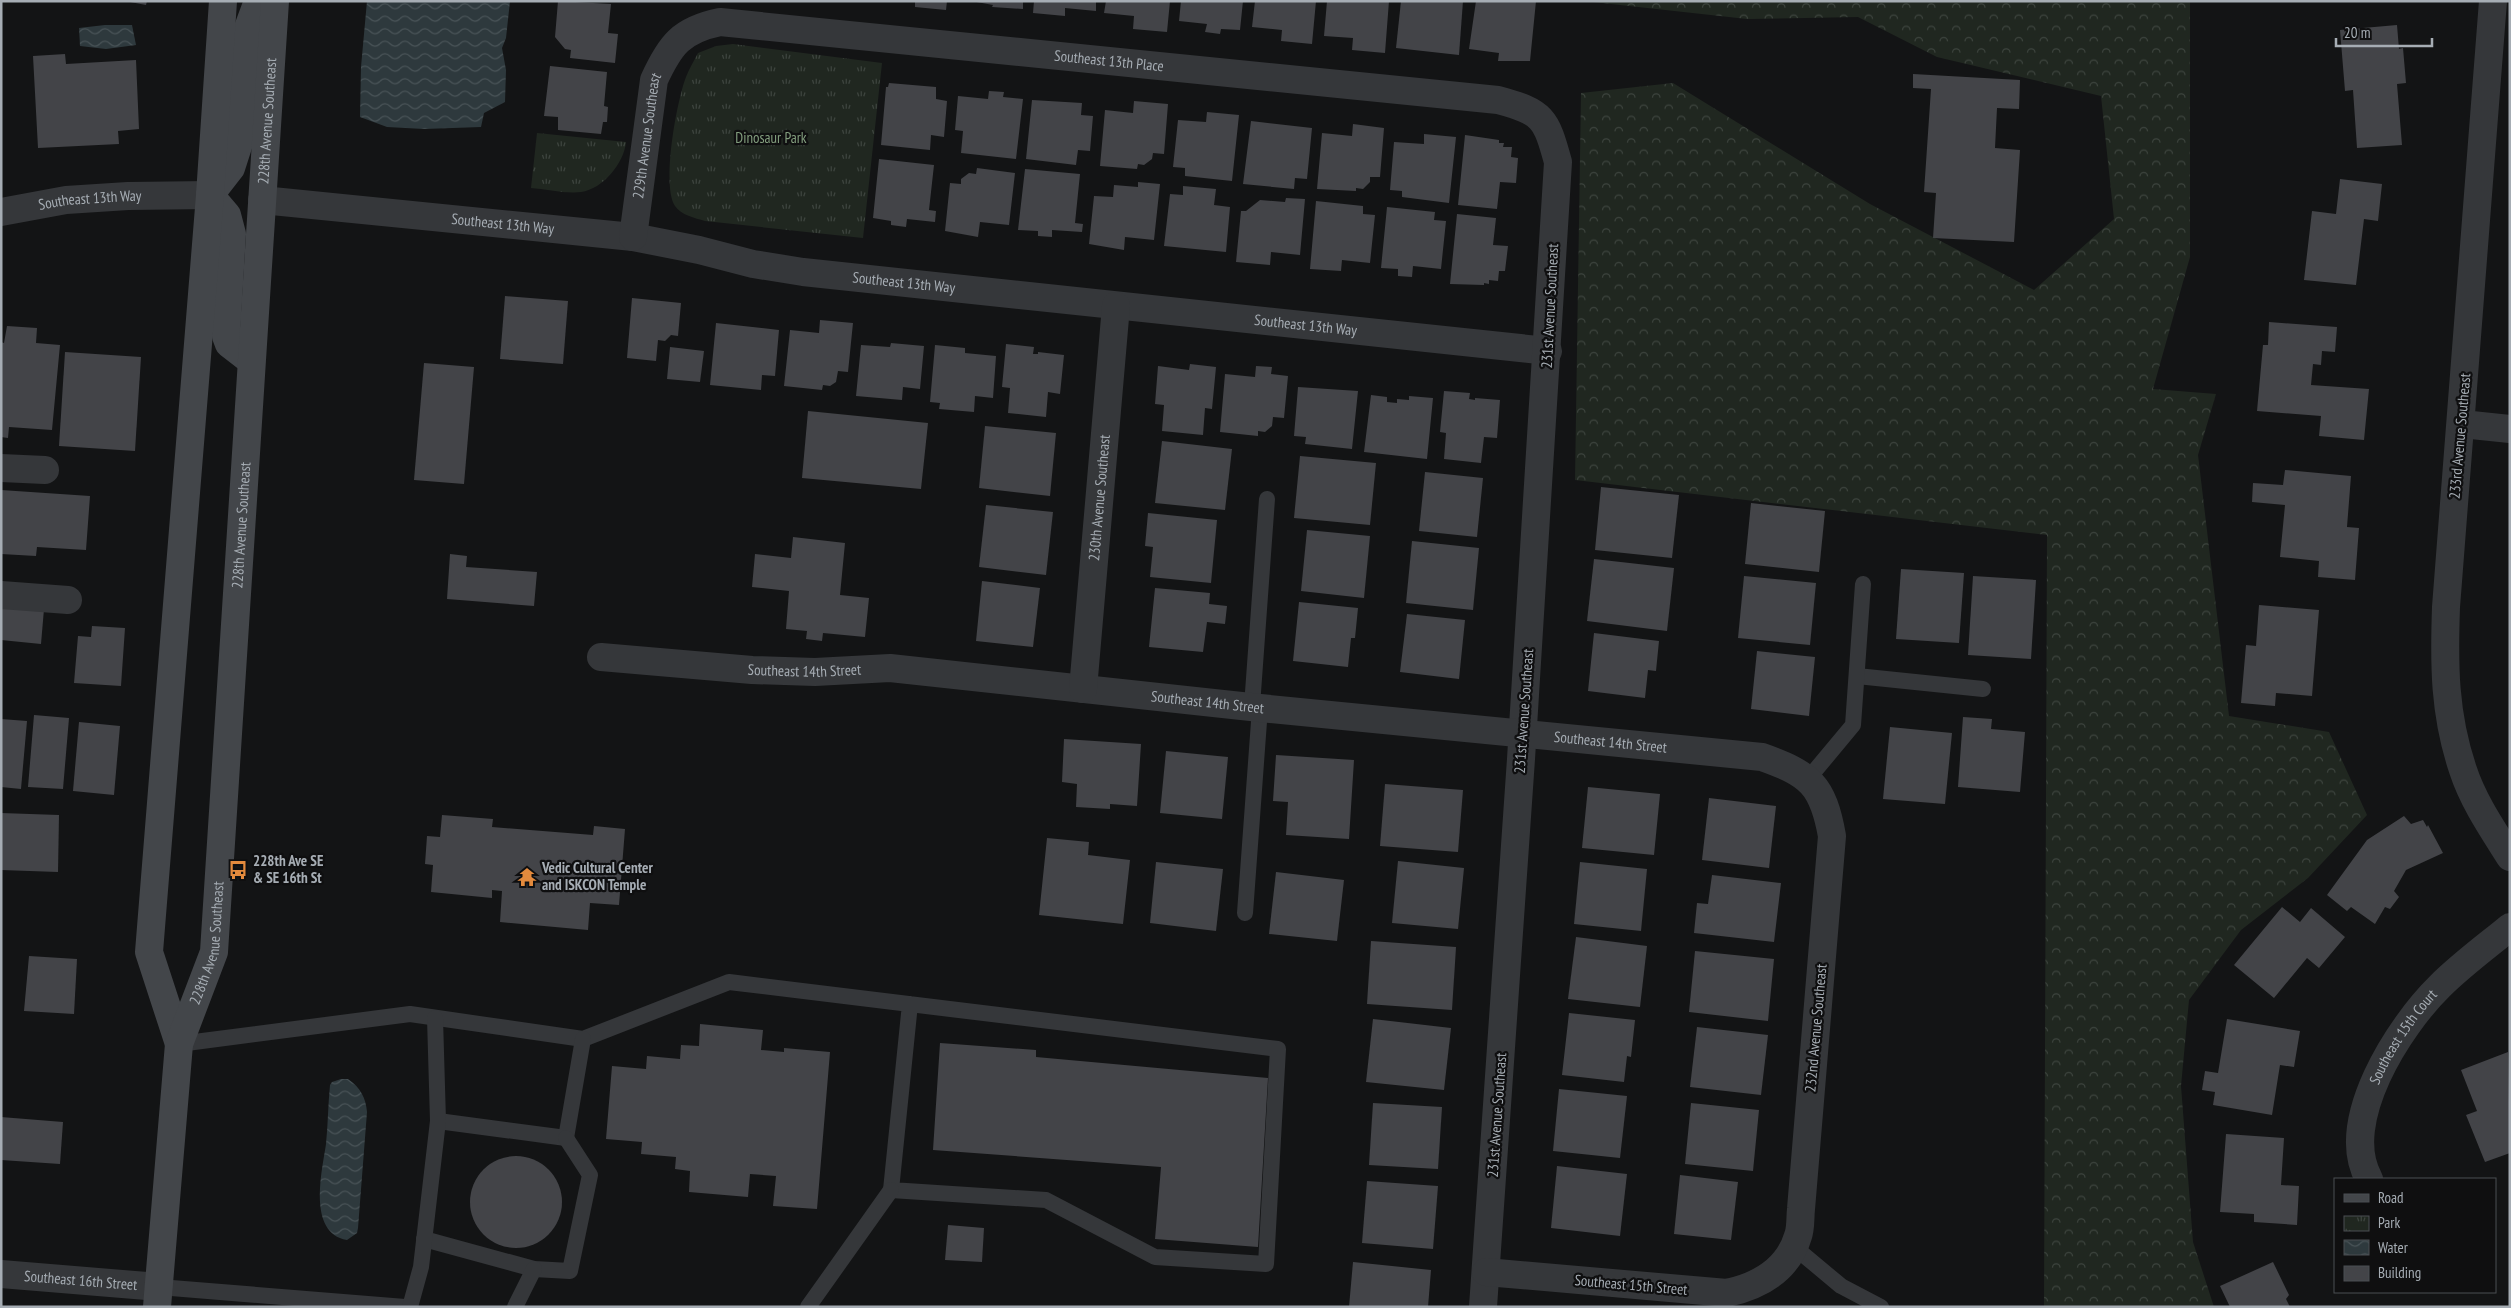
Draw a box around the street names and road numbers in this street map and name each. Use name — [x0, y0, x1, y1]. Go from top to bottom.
street label: Southeast 13th Place — [1053, 46, 1165, 75]
street label: 228th Avenue Southeast — [253, 57, 280, 185]
street label: 229th Avenue Southeast — [628, 69, 665, 200]
street label: Southeast 13th Way — [37, 186, 142, 214]
street label: Southeast 13th Way — [451, 209, 556, 238]
street label: 231st Avenue Southeast — [1537, 243, 1562, 369]
street label: Southeast 13th Way — [852, 267, 957, 297]
street label: Southeast 13th Way — [1253, 310, 1358, 340]
street label: 233rd Avenue Southeast — [2445, 372, 2474, 500]
street label: 230th Avenue Southeast — [1084, 434, 1114, 562]
street label: 228th Avenue Southeast — [227, 461, 254, 589]
street label: 231st Avenue Southeast — [1510, 648, 1537, 774]
street label: Southeast 14th Street — [747, 660, 862, 681]
street label: Southeast 14th Street — [1150, 686, 1265, 717]
street label: Southeast 14th Street — [1553, 727, 1668, 757]
street label: 228th Avenue Southeast — [185, 881, 228, 1007]
street label: 232nd Avenue Southeast — [1800, 963, 1831, 1093]
street label: Southeast 15th Court — [2365, 985, 2441, 1087]
street label: 231st Avenue Southeast — [1483, 1052, 1510, 1178]
street label: Southeast 16th Street — [23, 1266, 138, 1294]
street label: Southeast 15th Street — [1574, 1270, 1688, 1299]

